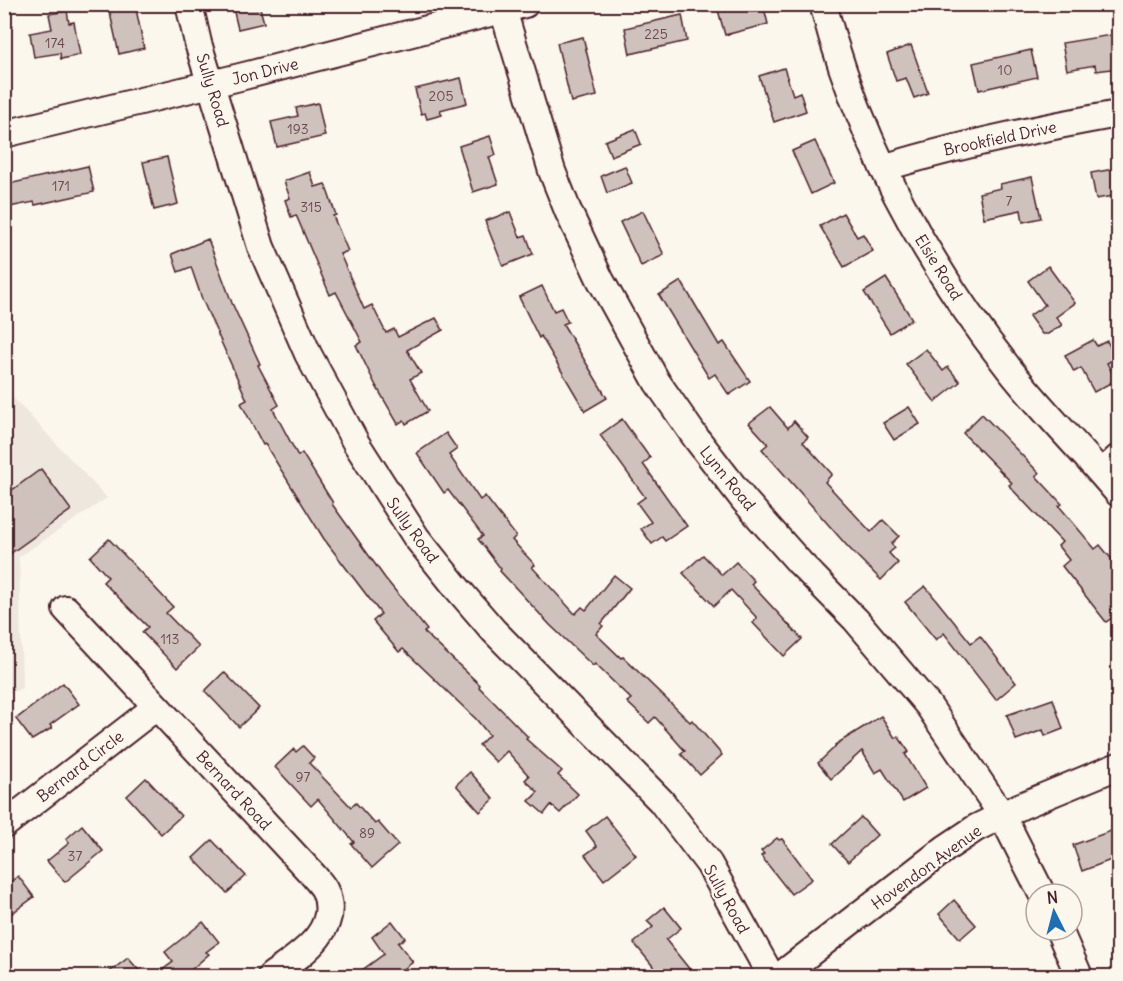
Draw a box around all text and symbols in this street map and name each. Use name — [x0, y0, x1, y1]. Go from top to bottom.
house number: 225 — [644, 25, 668, 43]
house number: 174 — [45, 34, 65, 52]
street label: Sully Road — [192, 51, 234, 129]
street label: Jon Drive — [230, 53, 300, 89]
house number: 10 — [998, 61, 1012, 79]
house number: 205 — [429, 87, 453, 105]
street label: Brookfield Drive — [942, 116, 1058, 160]
house number: 193 — [287, 120, 309, 138]
house number: 171 — [52, 177, 70, 195]
house number: 7 — [1006, 192, 1013, 210]
house number: 315 — [300, 198, 322, 216]
street label: Elsie Road — [911, 230, 967, 304]
street label: Lynn Road — [696, 442, 760, 514]
street label: Sully Road — [383, 493, 443, 567]
house number: 113 — [160, 630, 180, 648]
street label: Bernard Circle — [33, 726, 127, 806]
street label: Bernard Road — [192, 746, 276, 834]
house number: 97 — [296, 768, 311, 786]
street label: Hovendon Avenue — [867, 820, 985, 914]
house number: 89 — [359, 824, 375, 842]
house number: 37 — [68, 847, 83, 865]
street label: Sully Road — [700, 861, 754, 937]
north arrow — [1024, 882, 1084, 942]
text: N — [1046, 887, 1059, 908]

